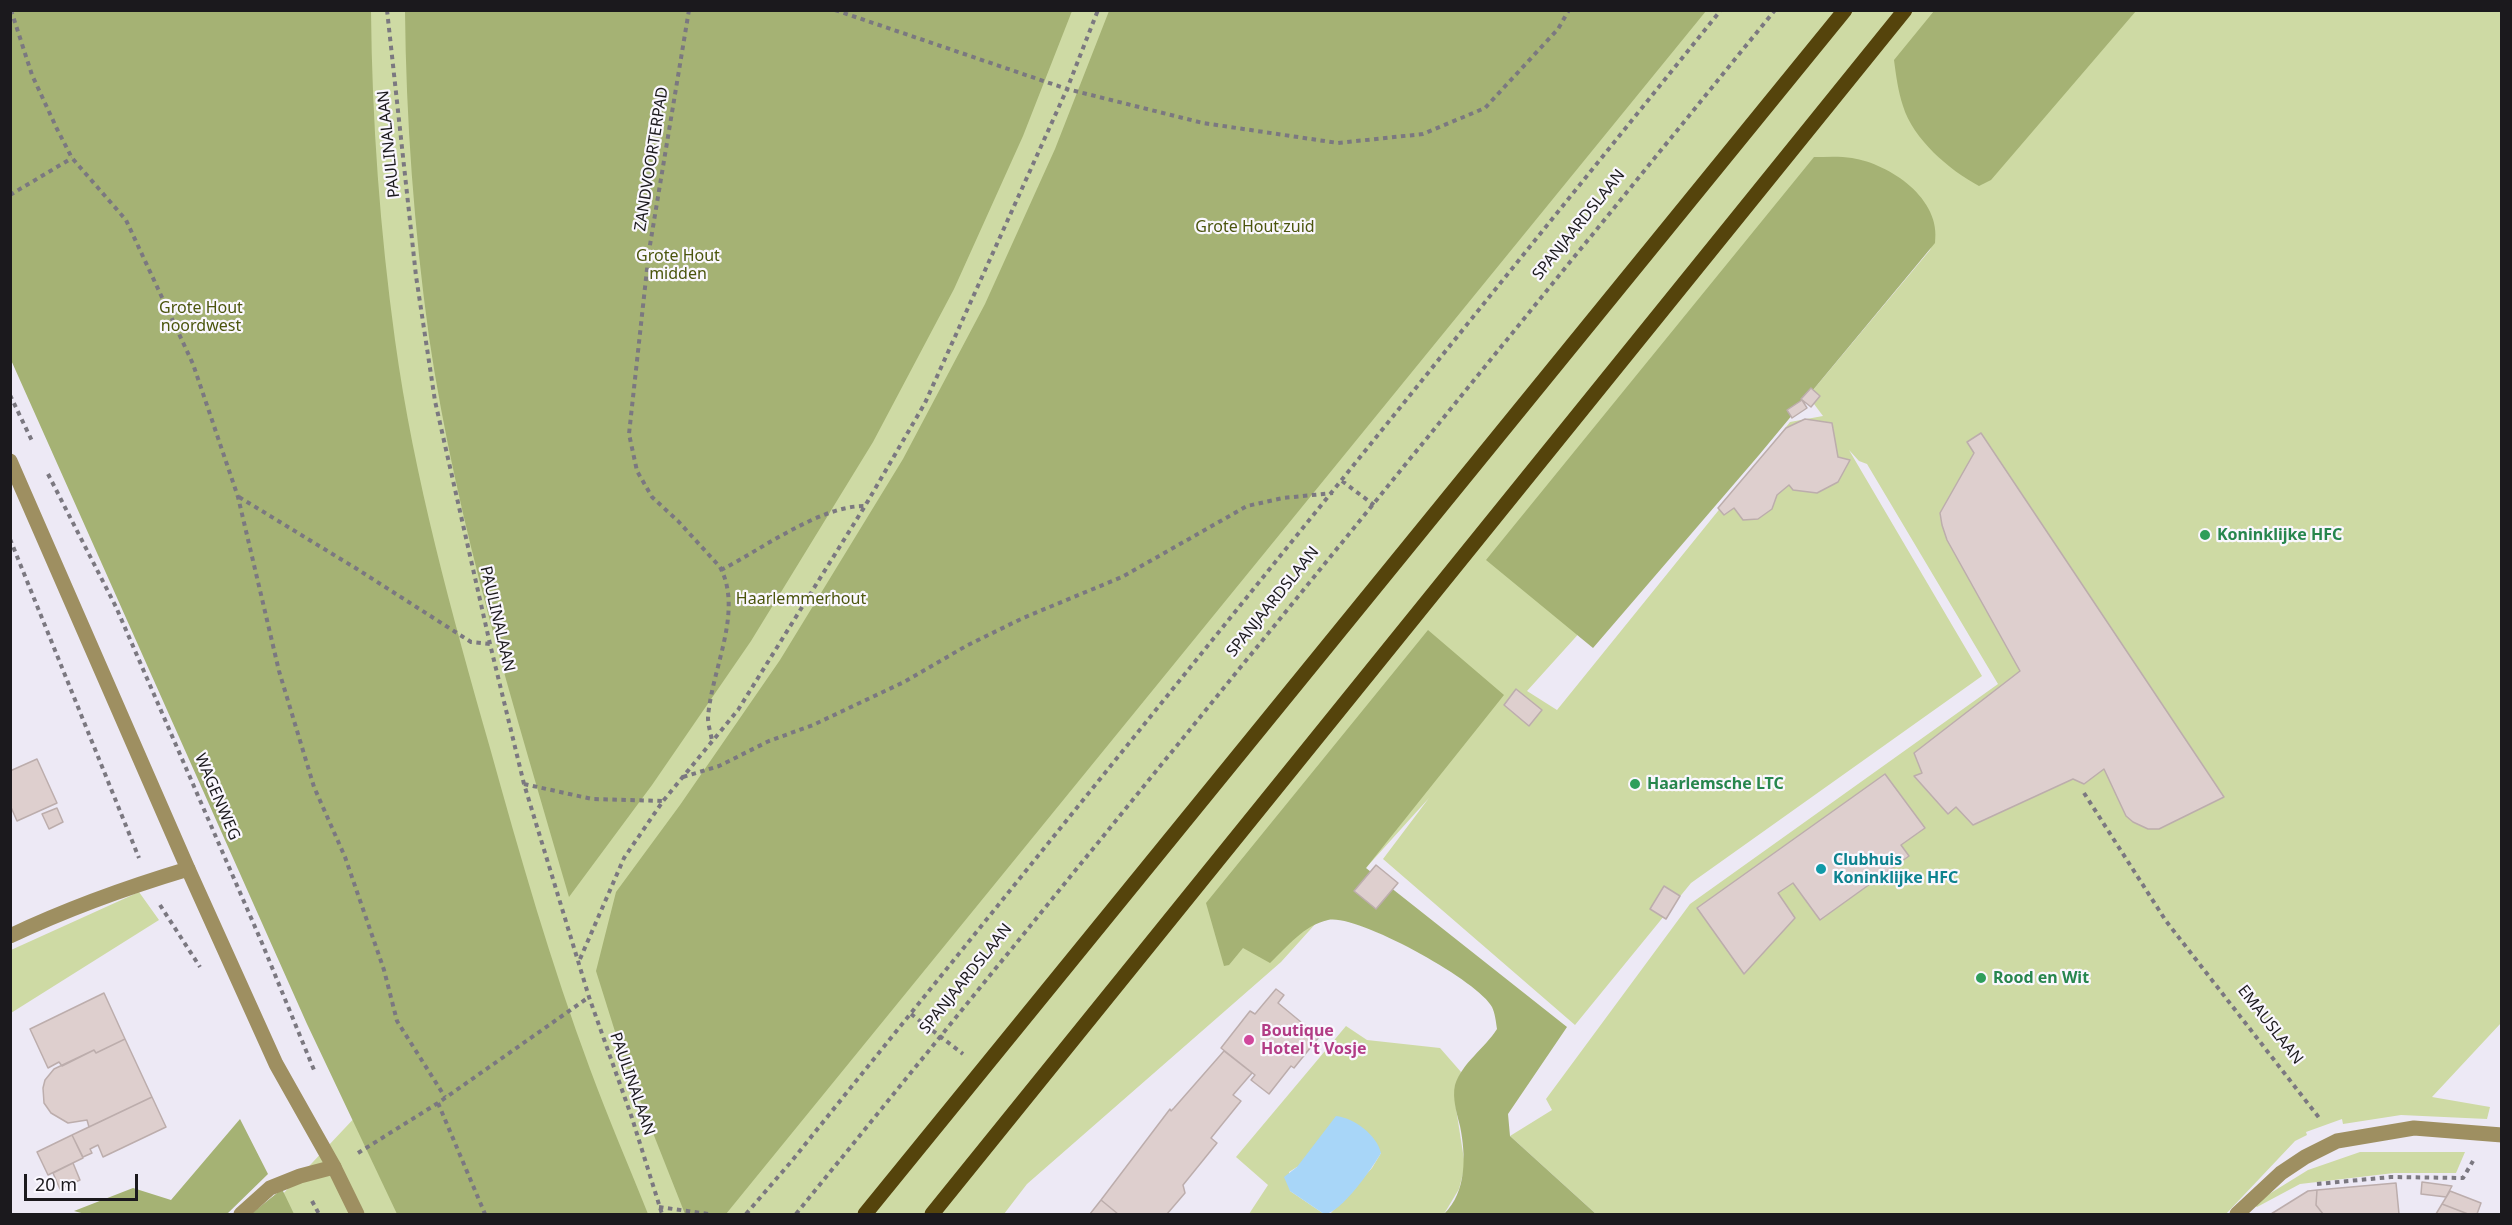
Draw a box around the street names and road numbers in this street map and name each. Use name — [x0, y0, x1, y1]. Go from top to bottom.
street label: ZANDVOORTERPAD — [631, 85, 673, 233]
street label: PAULINALAAN — [374, 89, 404, 199]
street label: SPANJAARDSLAAN — [1529, 166, 1629, 284]
street label: SPANJAARDSLAAN — [1223, 543, 1323, 661]
street label: PAULINALAAN — [476, 564, 518, 674]
street label: WAGENWEG — [190, 751, 244, 843]
street label: SPANJAARDSLAAN — [916, 920, 1016, 1038]
street label: EMAUSLAAN — [2233, 982, 2307, 1068]
street label: PAULINALAAN — [605, 1030, 659, 1138]

